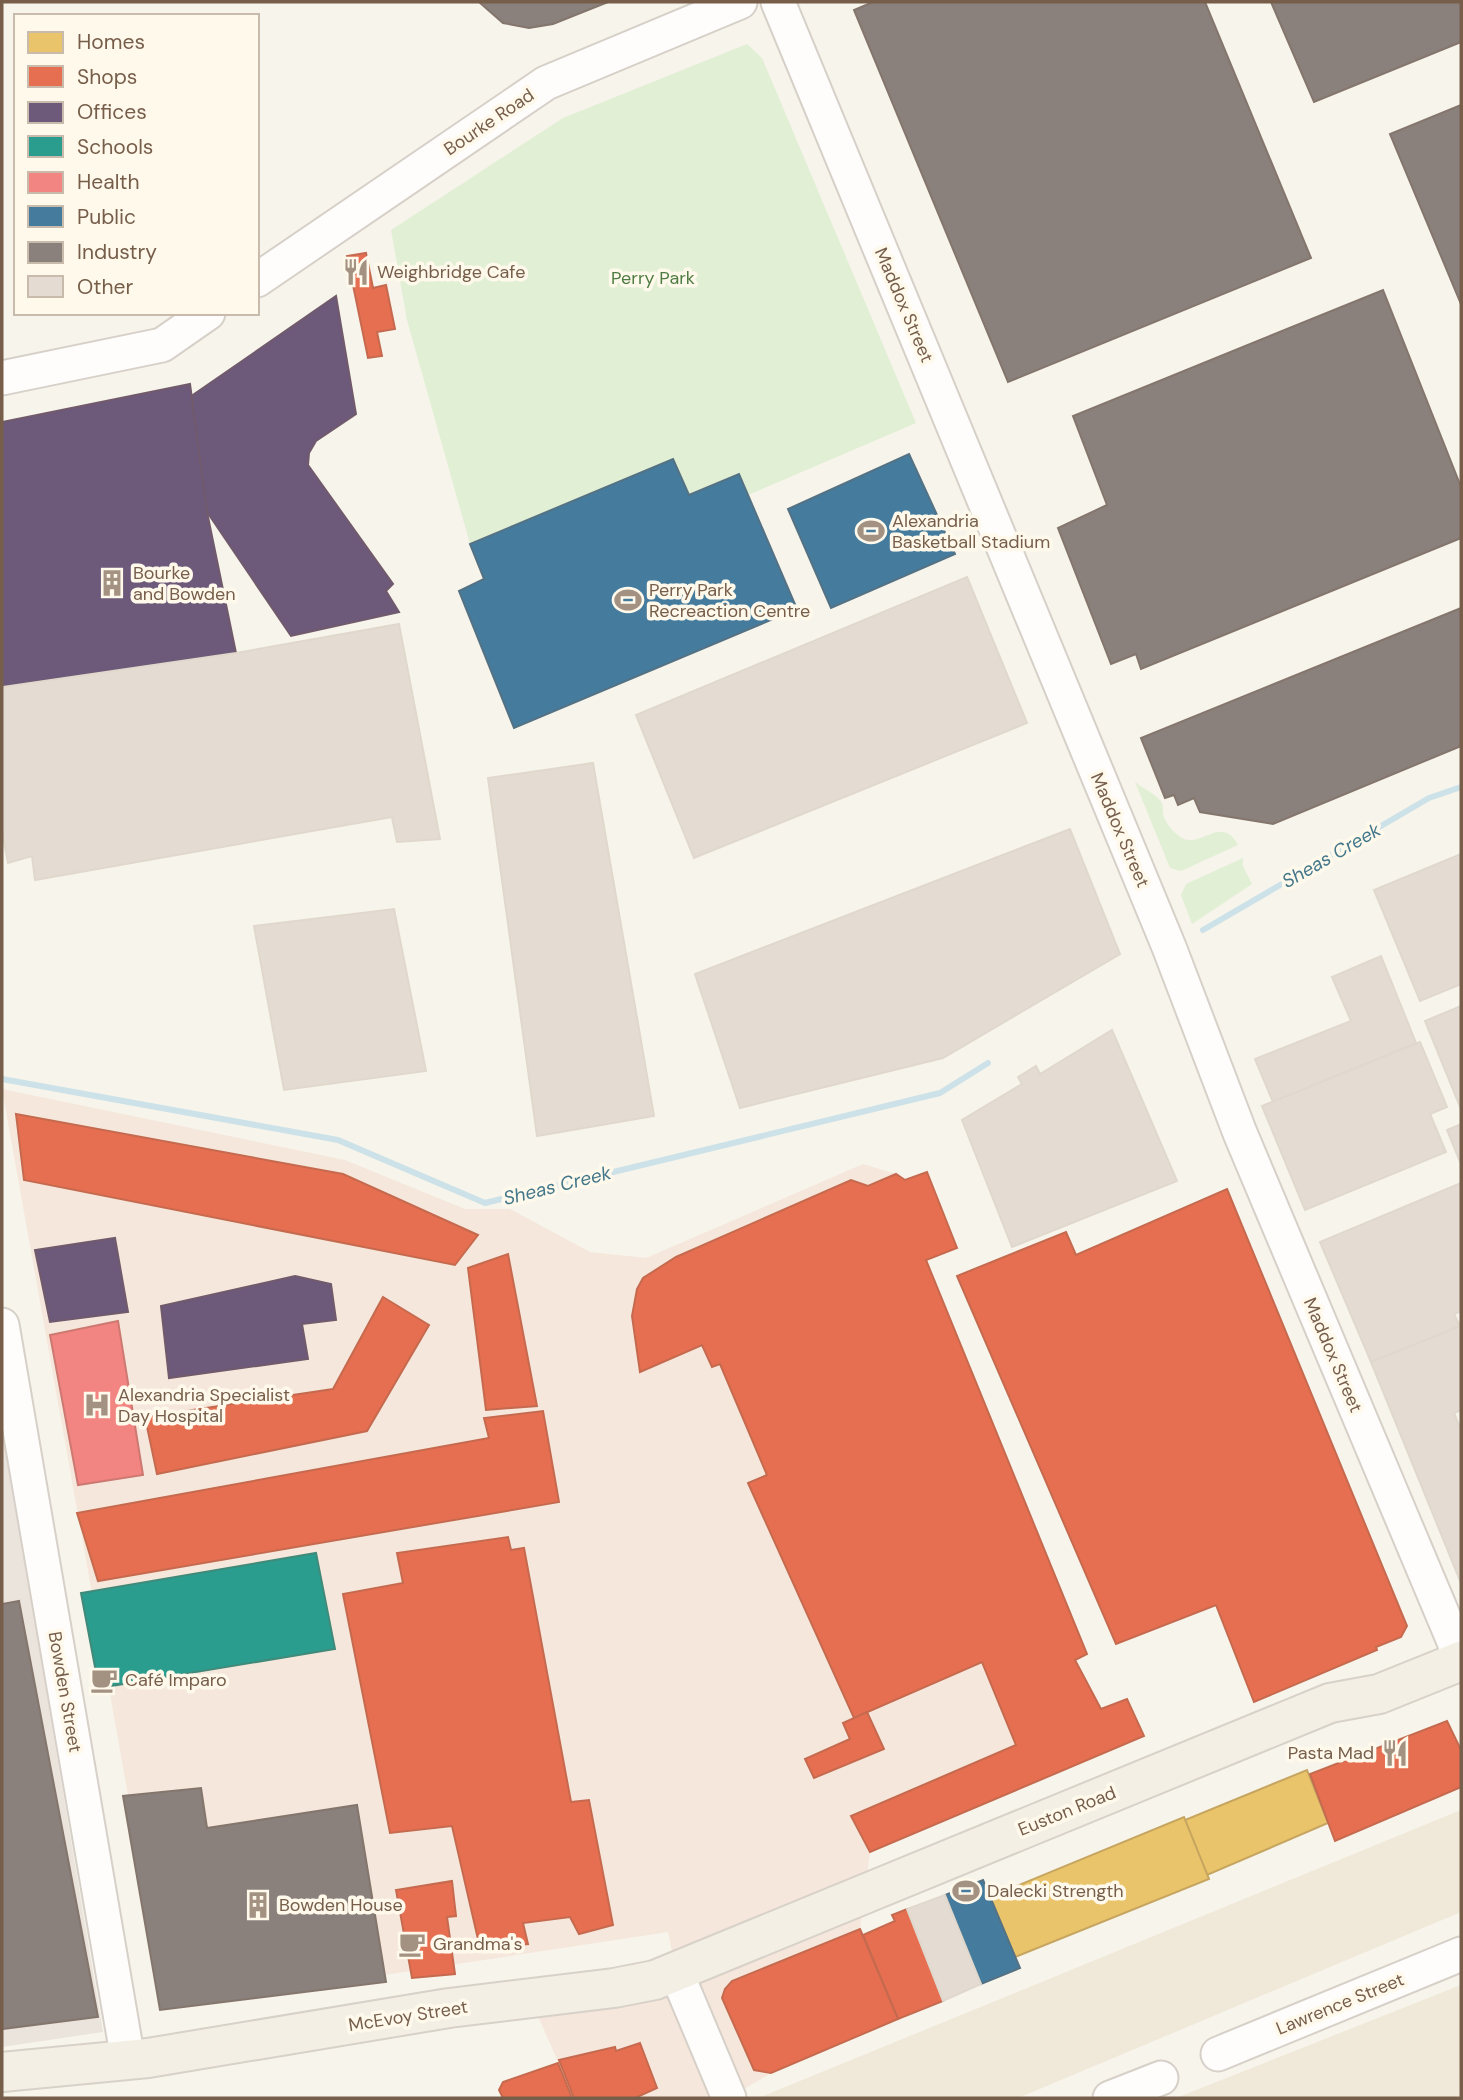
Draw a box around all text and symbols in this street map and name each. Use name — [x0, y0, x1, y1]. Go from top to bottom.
legend — [14, 14, 259, 315]
text: Homes — [77, 28, 145, 56]
text: Shops — [77, 63, 137, 91]
street label: Bourke Road — [439, 83, 539, 161]
text: Offices — [77, 98, 147, 126]
text: Schools — [77, 133, 153, 161]
text: Health — [77, 168, 140, 196]
text: Public — [77, 203, 136, 231]
text: Industry — [77, 238, 157, 266]
street label: Maddox Street — [869, 244, 939, 366]
restaurant icon: Weighbridge Cafe — [341, 257, 371, 287]
place label: Weighbridge Cafe — [377, 260, 525, 284]
park label: Perry Park — [611, 266, 695, 290]
text: Other — [77, 273, 133, 301]
place label: Alexandria Basketball Stadium — [892, 509, 1050, 554]
sports icon: Alexandria Basketball Stadium — [856, 516, 886, 546]
place label: Bourke and Bowden — [133, 561, 236, 606]
building icon: Bourke and Bowden — [97, 568, 127, 598]
place label: Perry Park Recreaction Centre — [649, 578, 810, 623]
sports icon: Perry Park Recreaction Centre — [613, 585, 643, 615]
street label: Maddox Street — [1085, 769, 1155, 891]
water label: Sheas Creek — [1277, 817, 1385, 894]
water label: Sheas Creek — [501, 1160, 614, 1211]
street label: Maddox Street — [1298, 1294, 1368, 1416]
place label: Alexandria Specialist Day Hospital — [118, 1383, 290, 1428]
hospital icon: Alexandria Specialist Day Hospital — [82, 1390, 112, 1420]
street label: Bowden Street — [43, 1630, 87, 1754]
cafe icon: Café Imparo — [89, 1665, 119, 1695]
place label: Café Imparo — [125, 1668, 227, 1692]
restaurant icon: Pasta Mad — [1380, 1738, 1410, 1768]
place label: Pasta Mad — [1288, 1741, 1374, 1765]
street label: Euston Road — [1014, 1780, 1120, 1842]
sports icon: Dalecki Strength — [951, 1876, 981, 1906]
place label: Dalecki Strength — [987, 1879, 1124, 1903]
building icon: Bowden House — [243, 1890, 273, 1920]
place label: Bowden House — [279, 1893, 403, 1917]
cafe icon: Grandma's — [397, 1929, 427, 1959]
place label: Grandma's — [433, 1932, 522, 1956]
street label: Lawrence Street — [1272, 1967, 1408, 2041]
street label: McEvoy Street — [347, 1995, 469, 2037]

